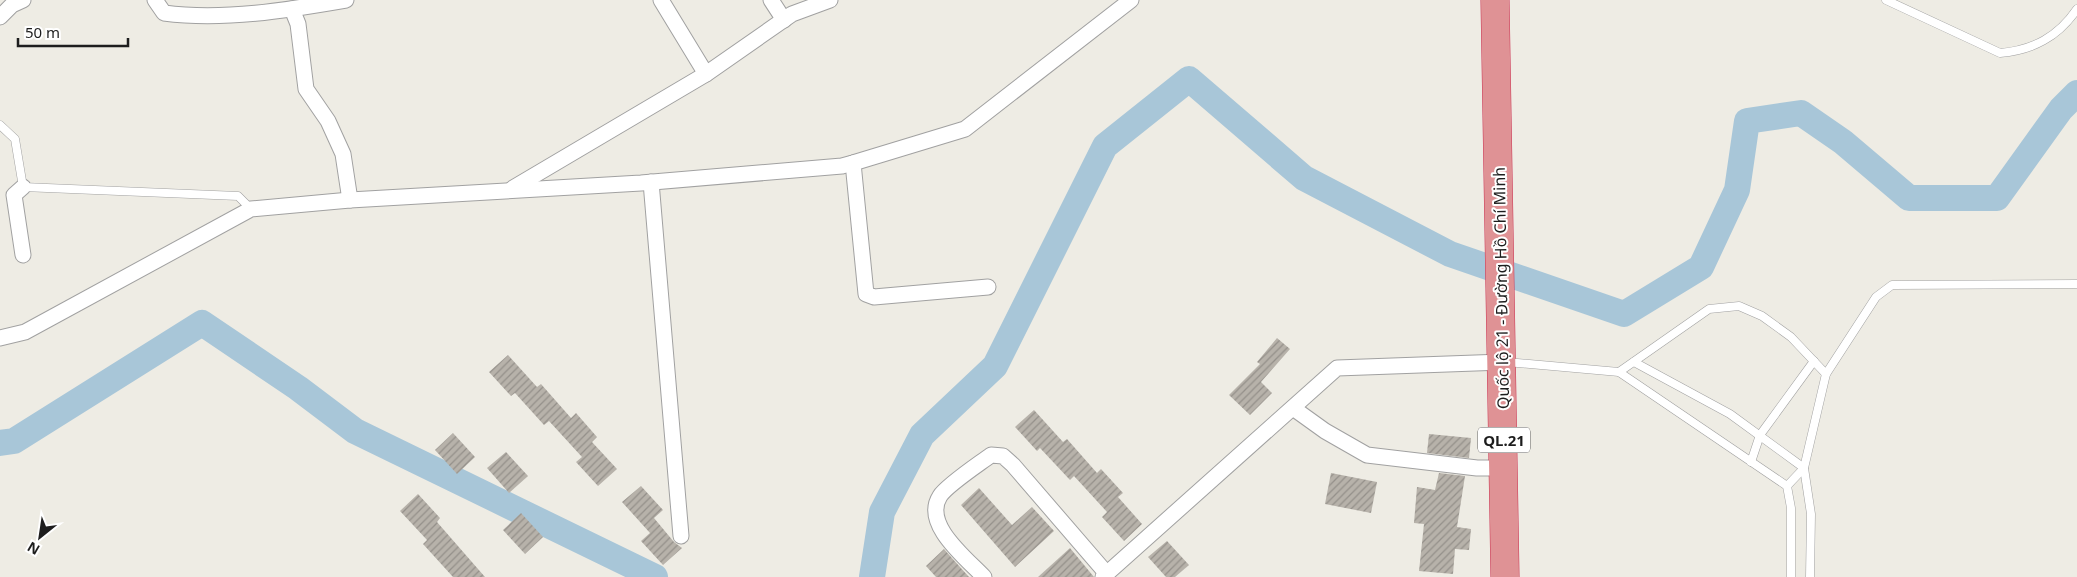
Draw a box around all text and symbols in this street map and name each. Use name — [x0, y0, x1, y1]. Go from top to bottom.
scale bar — [18, 15, 128, 47]
text: 50 m — [25, 22, 60, 42]
street label: Quốc lộ 21 - Đường Hồ Chí Minh — [1488, 167, 1514, 409]
road number: QL.21 — [1478, 428, 1530, 452]
north arrow — [15, 512, 65, 562]
text: N — [24, 538, 43, 560]

